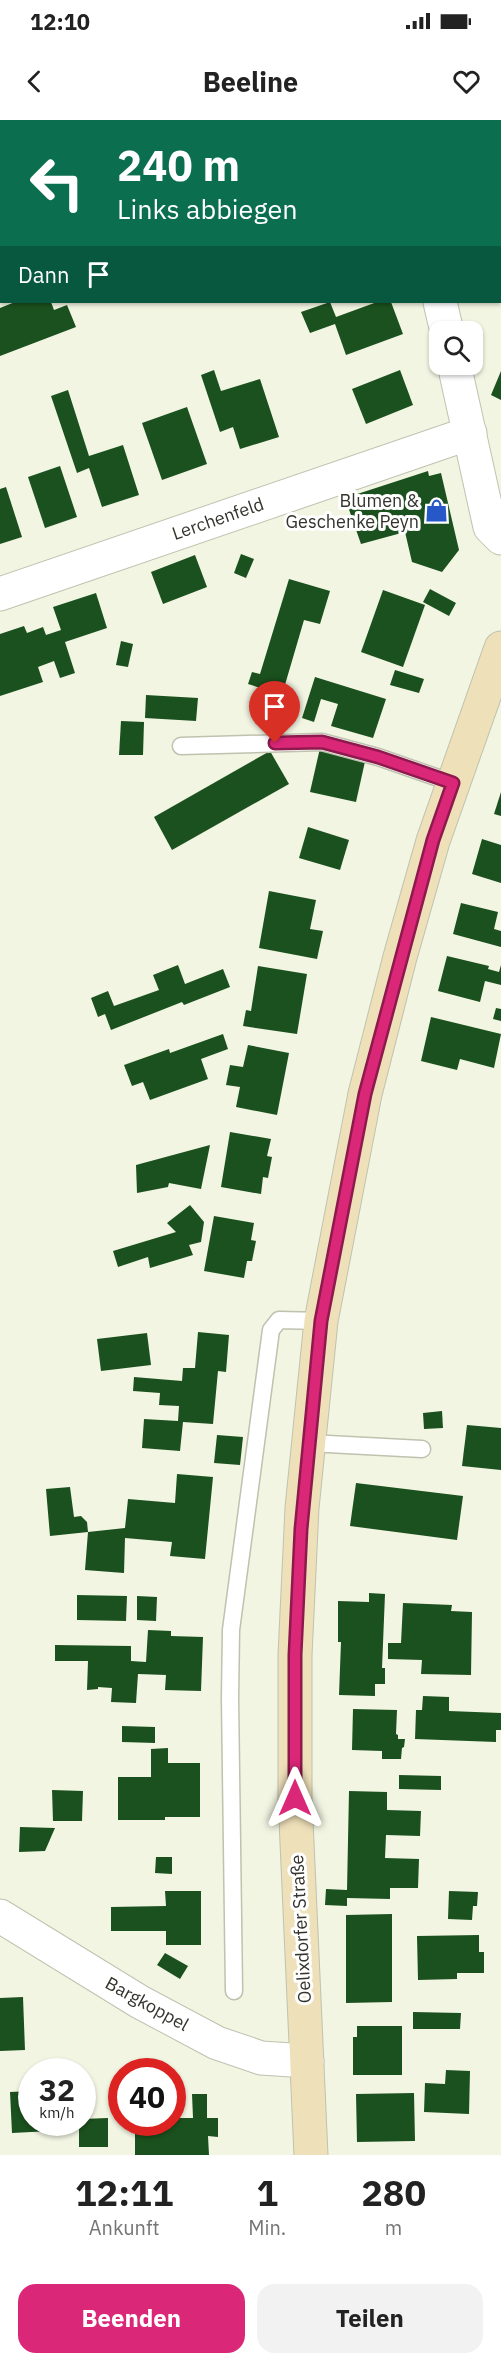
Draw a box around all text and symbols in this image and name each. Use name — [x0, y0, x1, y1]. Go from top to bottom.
text: 12:10 — [30, 7, 90, 36]
text: Beeline — [203, 64, 298, 99]
icon: back — [18, 65, 51, 98]
icon: heart — [450, 65, 483, 98]
text: 240 m — [117, 138, 240, 193]
icon: left — [18, 144, 96, 222]
text: Links abbiegen — [117, 191, 298, 226]
icon: arrive — [82, 258, 115, 291]
text: Dann — [18, 260, 70, 289]
map controls — [429, 321, 483, 375]
button: search — [429, 321, 483, 375]
place label: Blumen & Geschenke Peyn — [286, 489, 420, 533]
street label: Lerchenfeld — [169, 492, 267, 545]
shop icon: Blumen & Geschenke Peyn — [424, 498, 450, 524]
pin — [249, 681, 300, 743]
icon: arrive — [258, 690, 291, 723]
position arrow — [263, 1766, 327, 1830]
street label: Oelixdorfer Straße — [285, 1854, 316, 2004]
street label: Bargkoppel — [101, 1971, 193, 2036]
speed limit sign: 40 — [108, 2058, 186, 2136]
text: 32 — [39, 2070, 75, 2109]
text: km/h — [39, 2103, 75, 2122]
text: 12:11 — [75, 2169, 173, 2216]
text: 1 — [256, 2169, 278, 2216]
text: 280 — [361, 2169, 426, 2216]
text: Ankunft — [89, 2214, 159, 2241]
text: Min. — [248, 2214, 286, 2241]
text: m — [385, 2214, 402, 2241]
button: Beenden — [18, 2284, 245, 2353]
button: Teilen — [257, 2284, 483, 2353]

